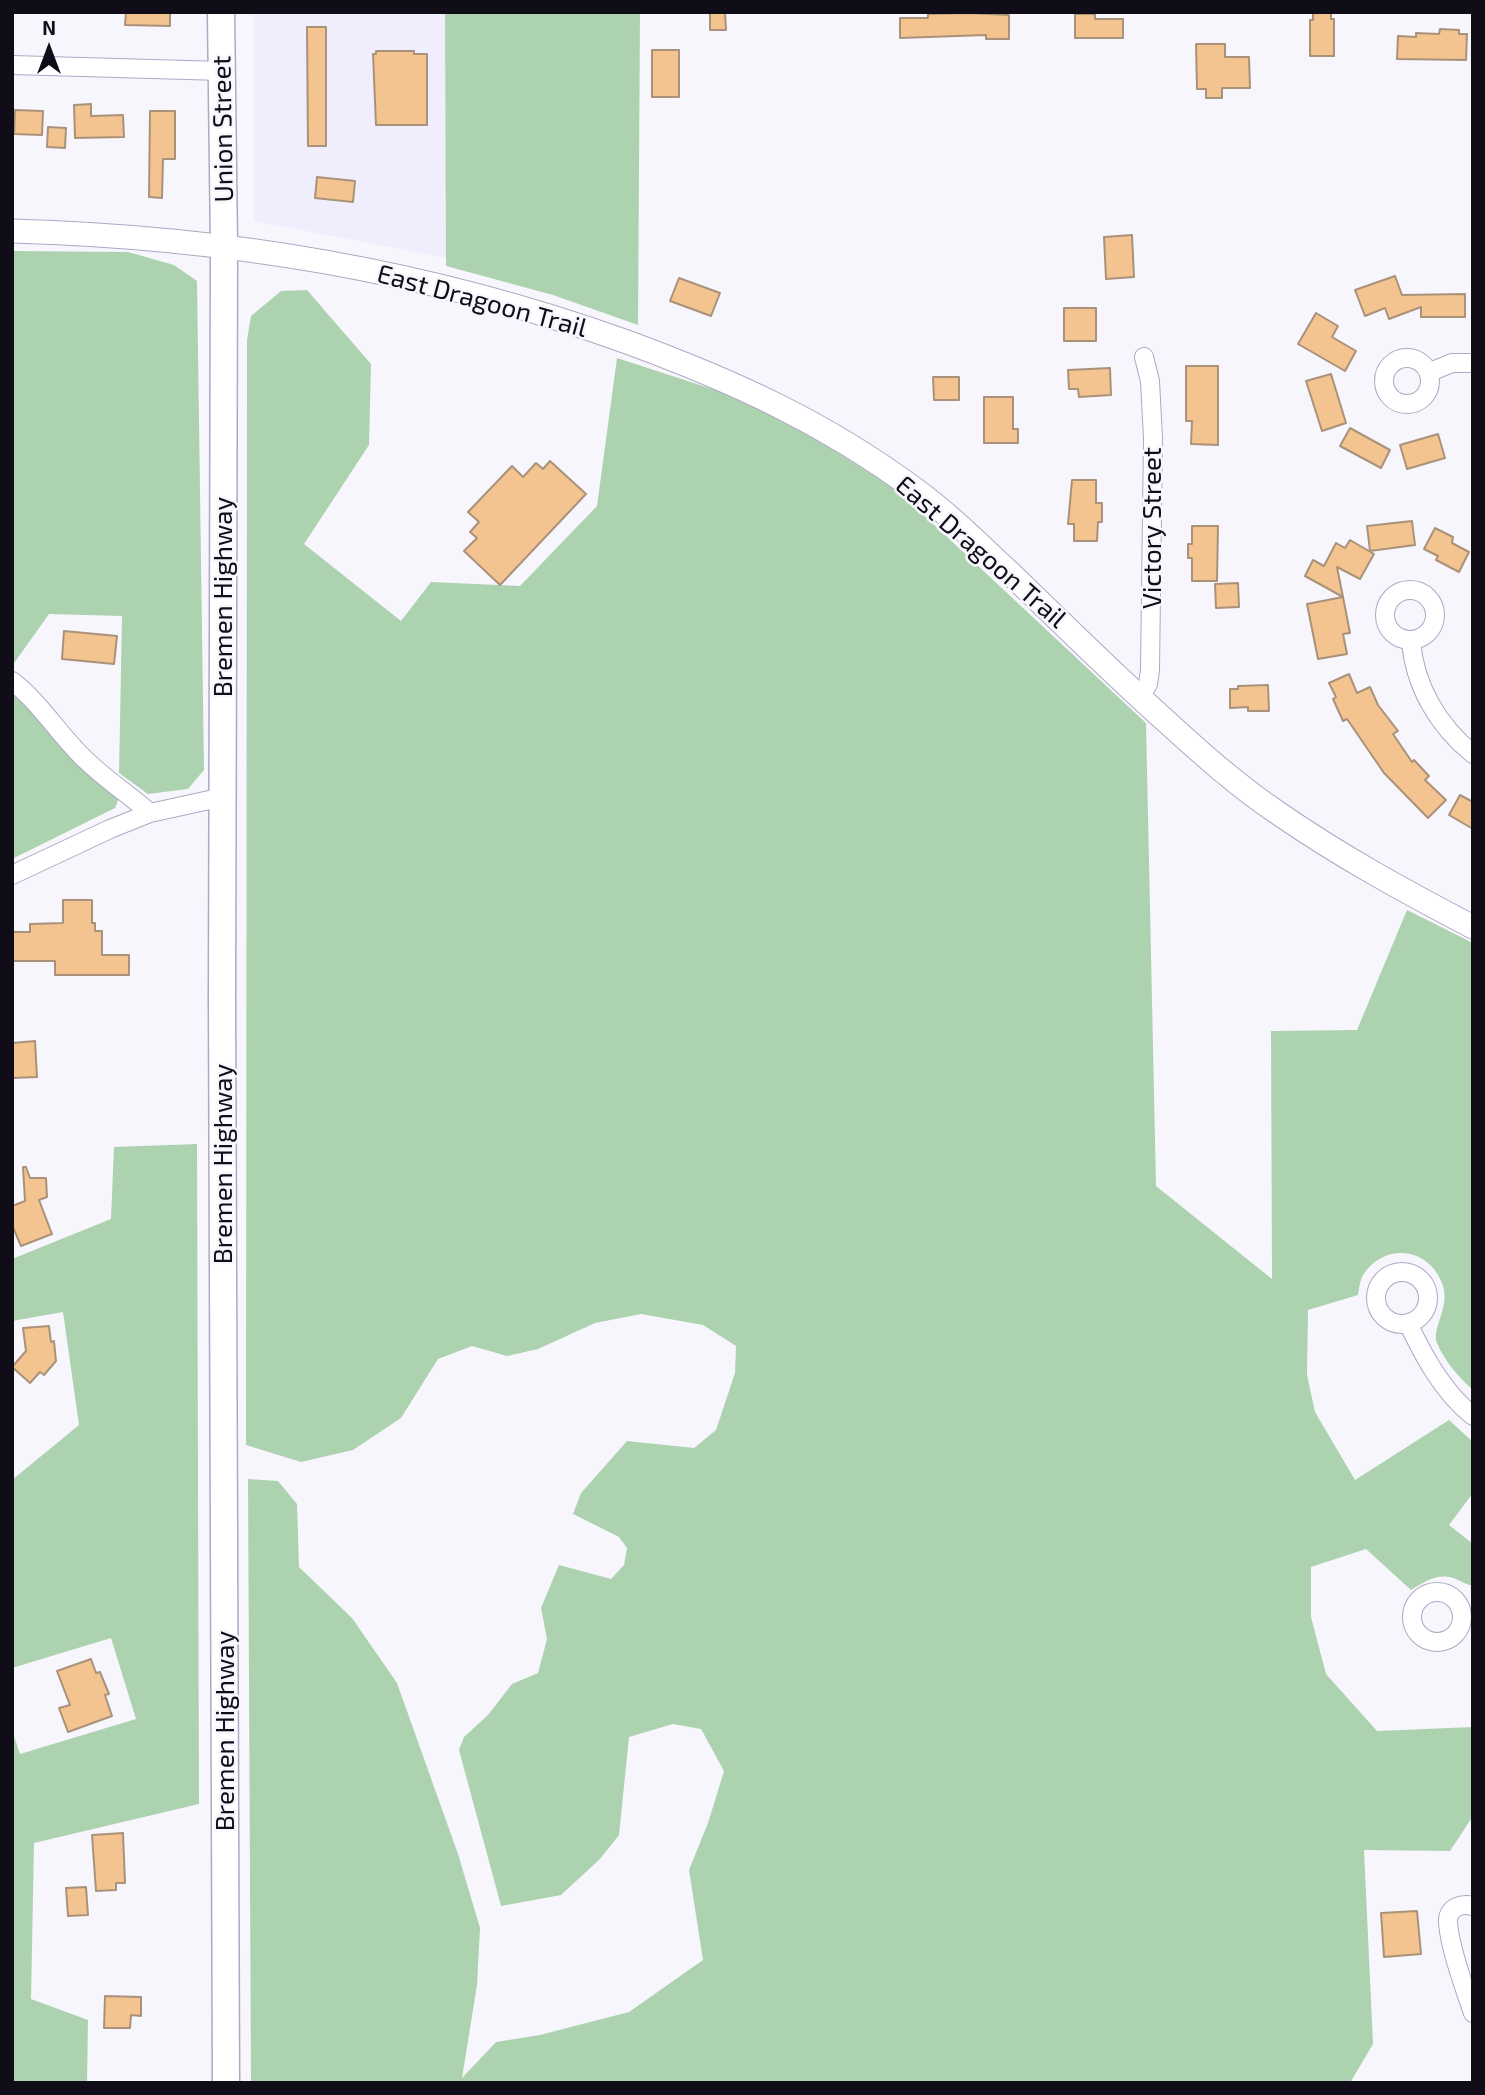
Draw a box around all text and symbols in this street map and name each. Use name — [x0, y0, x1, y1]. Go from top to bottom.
north arrow — [14, 14, 84, 84]
text: N — [42, 16, 56, 39]
street label: Union Street — [206, 55, 240, 203]
street label: East Dragoon Trail — [374, 258, 590, 344]
street label: Victory Street — [1136, 447, 1168, 609]
street label: East Dragoon Trail — [889, 469, 1073, 635]
street label: Bremen Highway — [207, 497, 239, 697]
street label: Bremen Highway — [207, 1064, 239, 1264]
street label: Bremen Highway — [209, 1631, 241, 1831]

